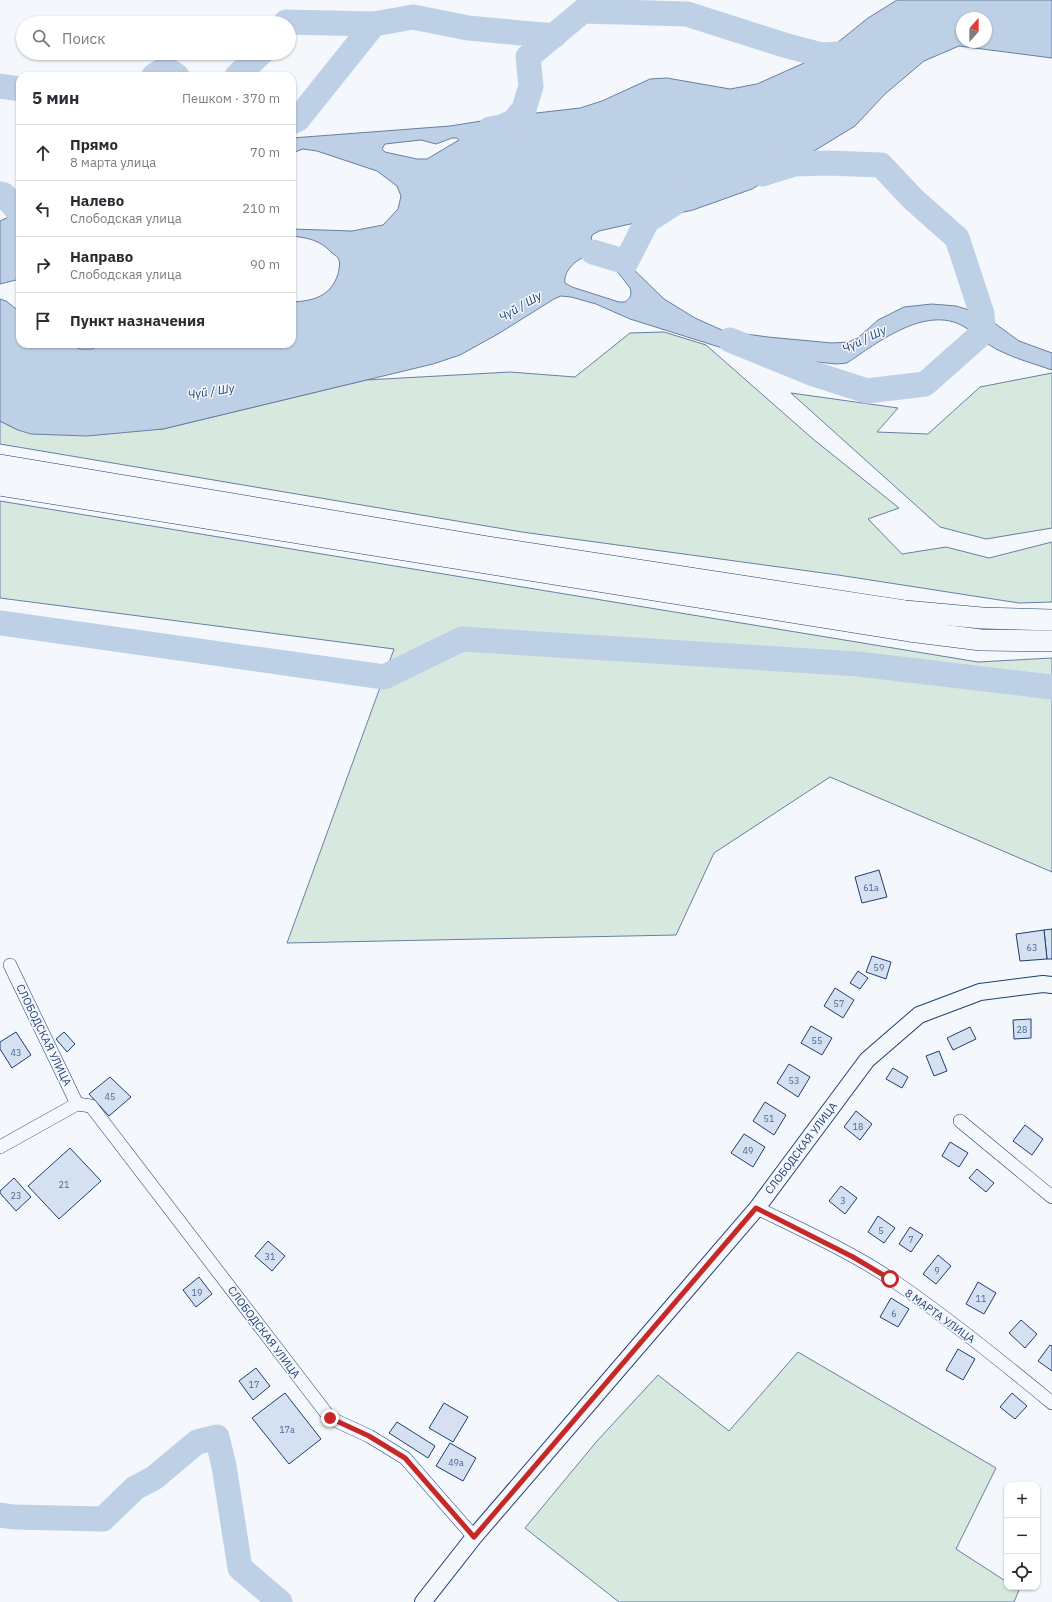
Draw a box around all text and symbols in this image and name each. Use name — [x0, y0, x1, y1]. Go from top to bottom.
north arrow — [956, 12, 992, 48]
search box — [16, 16, 296, 60]
icon: search — [30, 27, 52, 49]
text: Поиск — [62, 29, 105, 48]
text: 5 мин — [32, 87, 79, 109]
text: Пешком · 370 m — [182, 90, 280, 107]
text: Прямо — [70, 135, 118, 154]
icon: ahead — [32, 142, 54, 164]
text: 70 m — [250, 144, 280, 161]
text: 8 марта улица — [70, 154, 156, 171]
text: Налево — [70, 191, 124, 210]
icon: left — [32, 198, 54, 220]
text: 210 m — [242, 200, 280, 217]
text: Слободская улица — [70, 210, 182, 227]
text: Направо — [70, 247, 133, 266]
icon: right — [32, 254, 54, 276]
text: 90 m — [250, 256, 280, 273]
text: Слободская улица — [70, 266, 182, 283]
water label: Чүй / Шу — [496, 287, 545, 324]
icon: arrive — [32, 310, 54, 332]
text: Пункт назначения — [70, 311, 205, 330]
water label: Чүй / Шу — [840, 321, 889, 356]
water label: Чүй / Шу — [187, 380, 237, 402]
house number: 61a — [863, 882, 879, 893]
house number: 63 — [1027, 942, 1037, 953]
house number: 59 — [874, 962, 884, 973]
street label: СЛОБОДСКАЯ УЛИЦА — [13, 982, 75, 1088]
house number: 57 — [834, 998, 844, 1009]
house number: 28 — [1017, 1024, 1027, 1035]
house number: 55 — [812, 1035, 822, 1046]
house number: 43 — [11, 1047, 21, 1058]
house number: 53 — [789, 1075, 799, 1086]
house number: 45 — [105, 1091, 115, 1102]
street label: СЛОБОДСКАЯ УЛИЦА — [762, 1099, 840, 1197]
house number: 51 — [764, 1113, 774, 1124]
house number: 18 — [853, 1121, 863, 1132]
house number: 49 — [743, 1145, 753, 1156]
house number: 21 — [59, 1179, 69, 1190]
house number: 23 — [11, 1190, 21, 1201]
house number: 3 — [840, 1195, 846, 1206]
house number: 5 — [878, 1225, 884, 1236]
house number: 7 — [908, 1234, 914, 1245]
house number: 31 — [265, 1251, 275, 1262]
house number: 9 — [934, 1265, 940, 1276]
route start — [881, 1270, 899, 1288]
street label: СЛОБОДСКАЯ УЛИЦА — [225, 1283, 303, 1381]
street label: 8 МАРТА УЛИЦА — [902, 1286, 978, 1346]
house number: 19 — [192, 1287, 202, 1298]
house number: 11 — [976, 1293, 986, 1304]
house number: 6 — [891, 1308, 897, 1319]
house number: 17 — [249, 1379, 259, 1390]
route end — [321, 1409, 339, 1427]
house number: 17а — [279, 1424, 295, 1435]
house number: 49a — [448, 1457, 464, 1468]
map controls — [1004, 1482, 1040, 1590]
button: + — [1004, 1482, 1040, 1518]
button: − — [1004, 1518, 1040, 1554]
button: locate — [1004, 1554, 1040, 1590]

